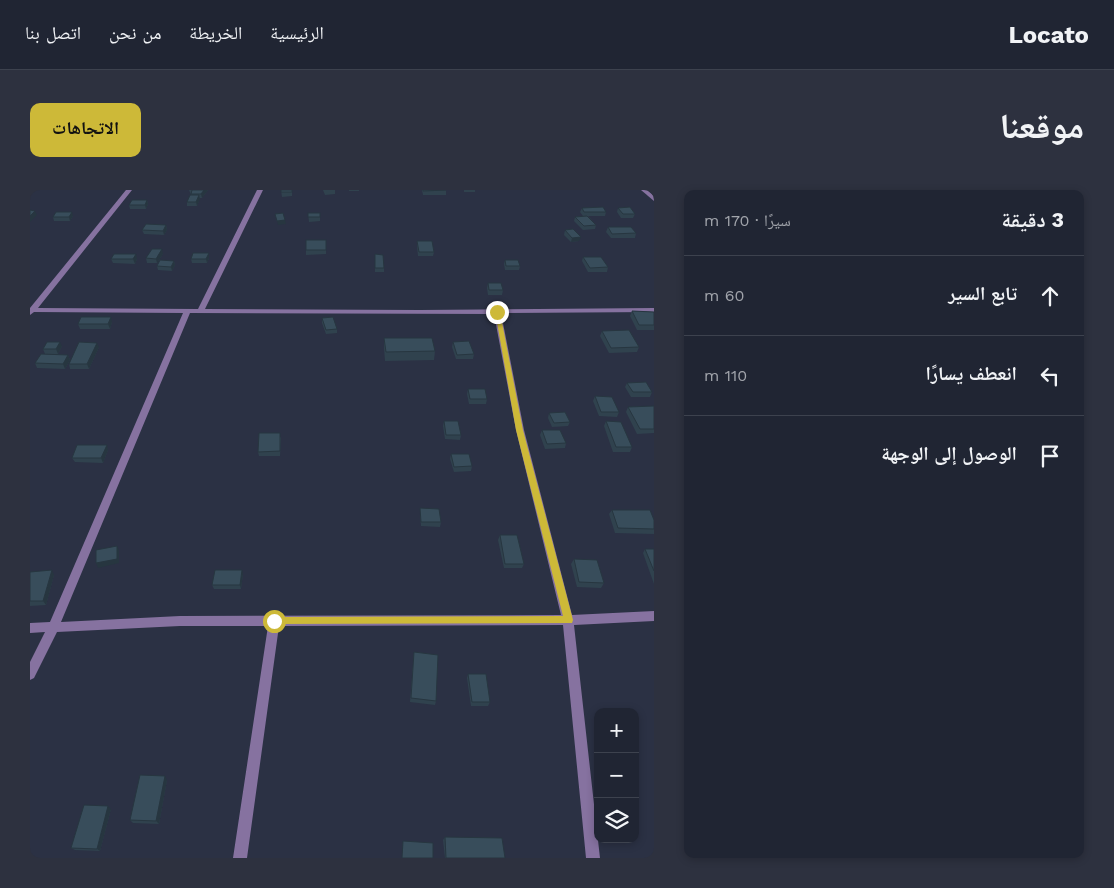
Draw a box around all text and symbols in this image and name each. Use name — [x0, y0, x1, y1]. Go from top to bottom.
text: Locato — [1008, 21, 1089, 49]
text: اتصل بنا — [25, 22, 81, 43]
text: من نحن — [109, 22, 161, 43]
text: الخريطة — [189, 22, 242, 43]
text: الرئيسية — [270, 22, 324, 43]
button: الاتجاهات — [30, 103, 141, 157]
text: موقعنا — [999, 105, 1084, 147]
text: 3 دقيقة — [1001, 207, 1064, 232]
text: سيرًا · 170 m — [704, 211, 791, 230]
text: تابع السير — [948, 282, 1017, 305]
icon: ahead — [1036, 282, 1064, 310]
text: 60 m — [704, 286, 744, 305]
route end — [486, 301, 509, 324]
text: انعطف يسارًا — [925, 362, 1017, 385]
icon: left — [1036, 362, 1064, 390]
text: 110 m — [704, 366, 747, 385]
text: الوصول إلى الوجهة — [881, 442, 1017, 465]
icon: arrive — [1036, 442, 1064, 470]
route start — [263, 610, 286, 633]
map controls — [594, 708, 639, 843]
button: + — [594, 708, 639, 753]
button: − — [594, 753, 639, 798]
button: layers — [594, 798, 639, 843]

